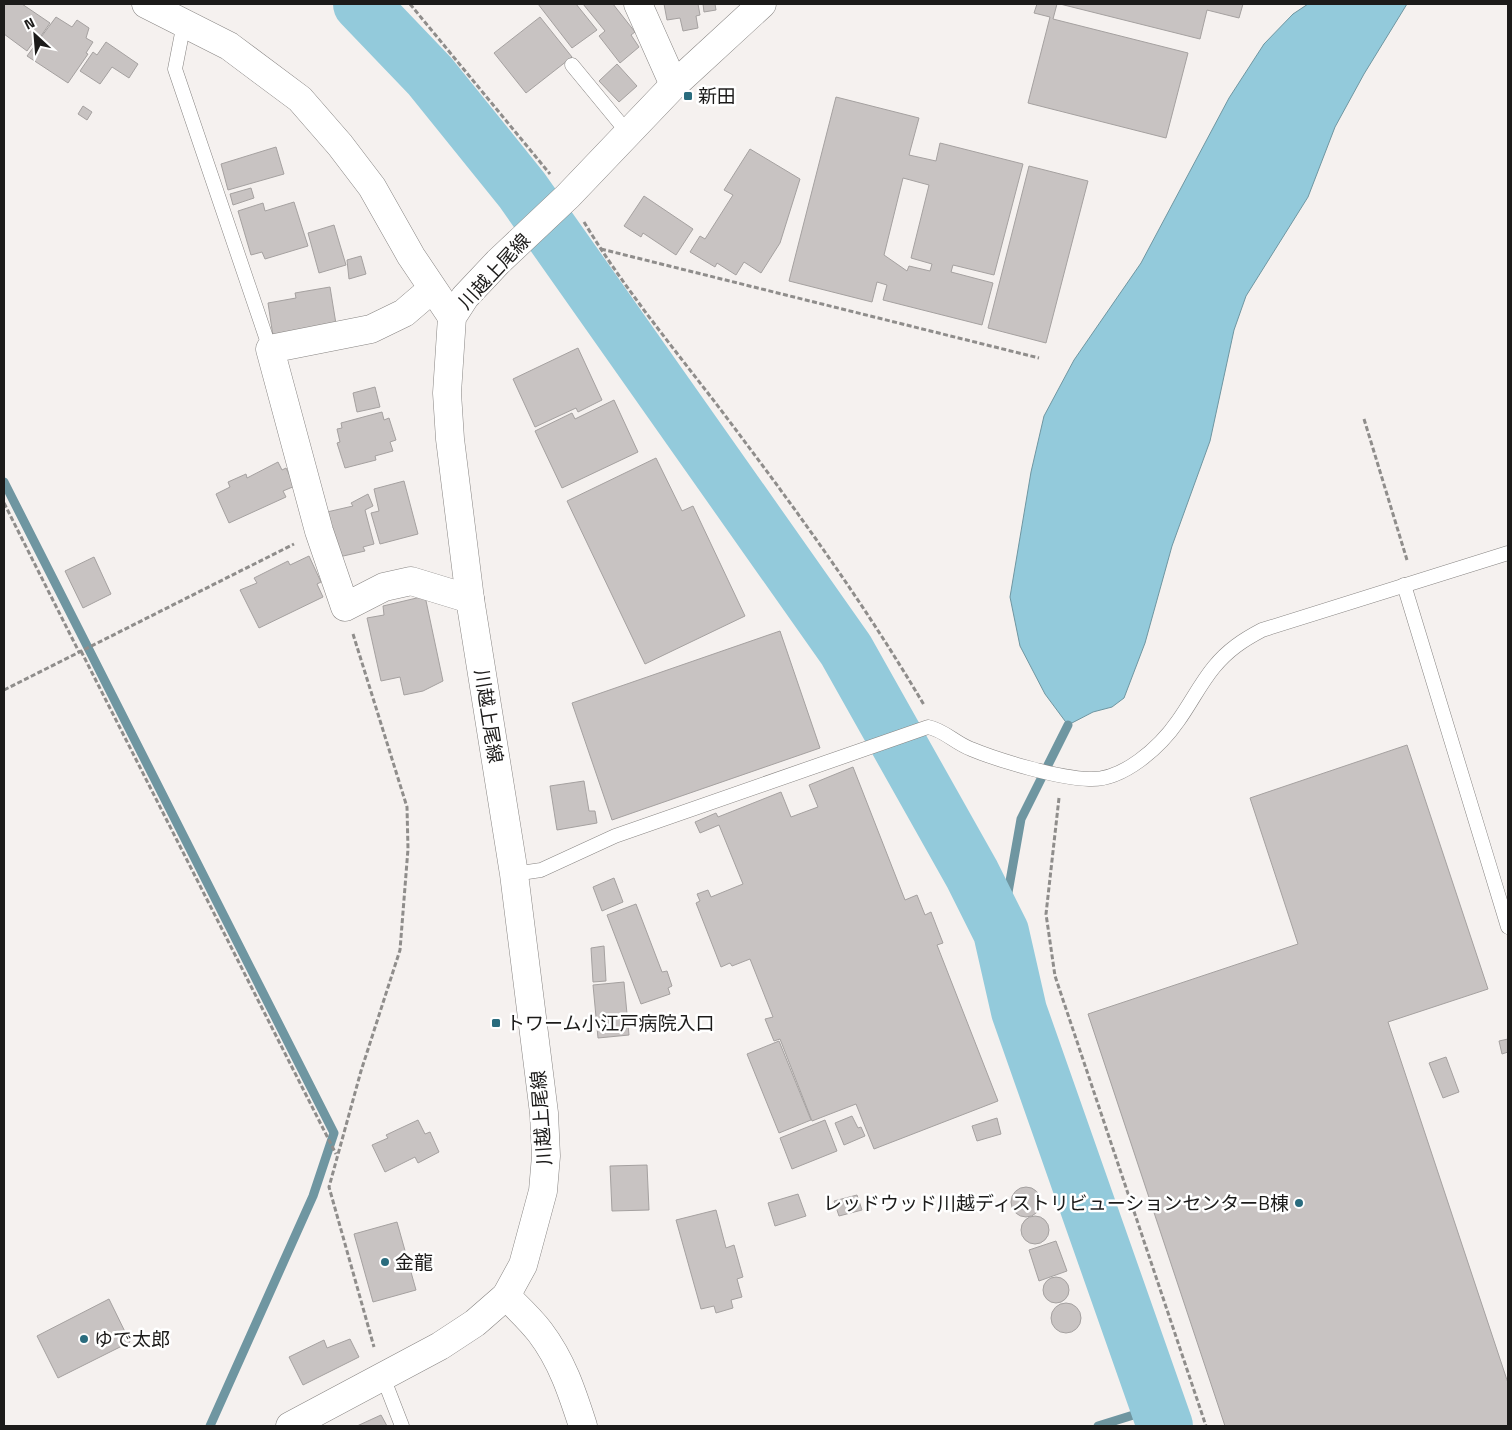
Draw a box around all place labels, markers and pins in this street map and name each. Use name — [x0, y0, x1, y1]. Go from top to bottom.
place label: 新田 — [698, 81, 736, 110]
marker: 新田 — [682, 90, 694, 102]
place label: トワーム小江戸病院入口 — [506, 1008, 714, 1037]
marker: トワーム小江戸病院入口 — [490, 1017, 502, 1029]
place label: レッドウッド川越ディストリビューションセンターB棟 — [823, 1188, 1289, 1217]
marker: レッドウッド川越ディストリビューションセンターB棟 — [1293, 1197, 1305, 1209]
place label: 金龍 — [395, 1247, 433, 1276]
marker: 金龍 — [379, 1256, 391, 1268]
place label: ゆで太郎 — [94, 1324, 170, 1353]
marker: ゆで太郎 — [78, 1333, 90, 1345]

